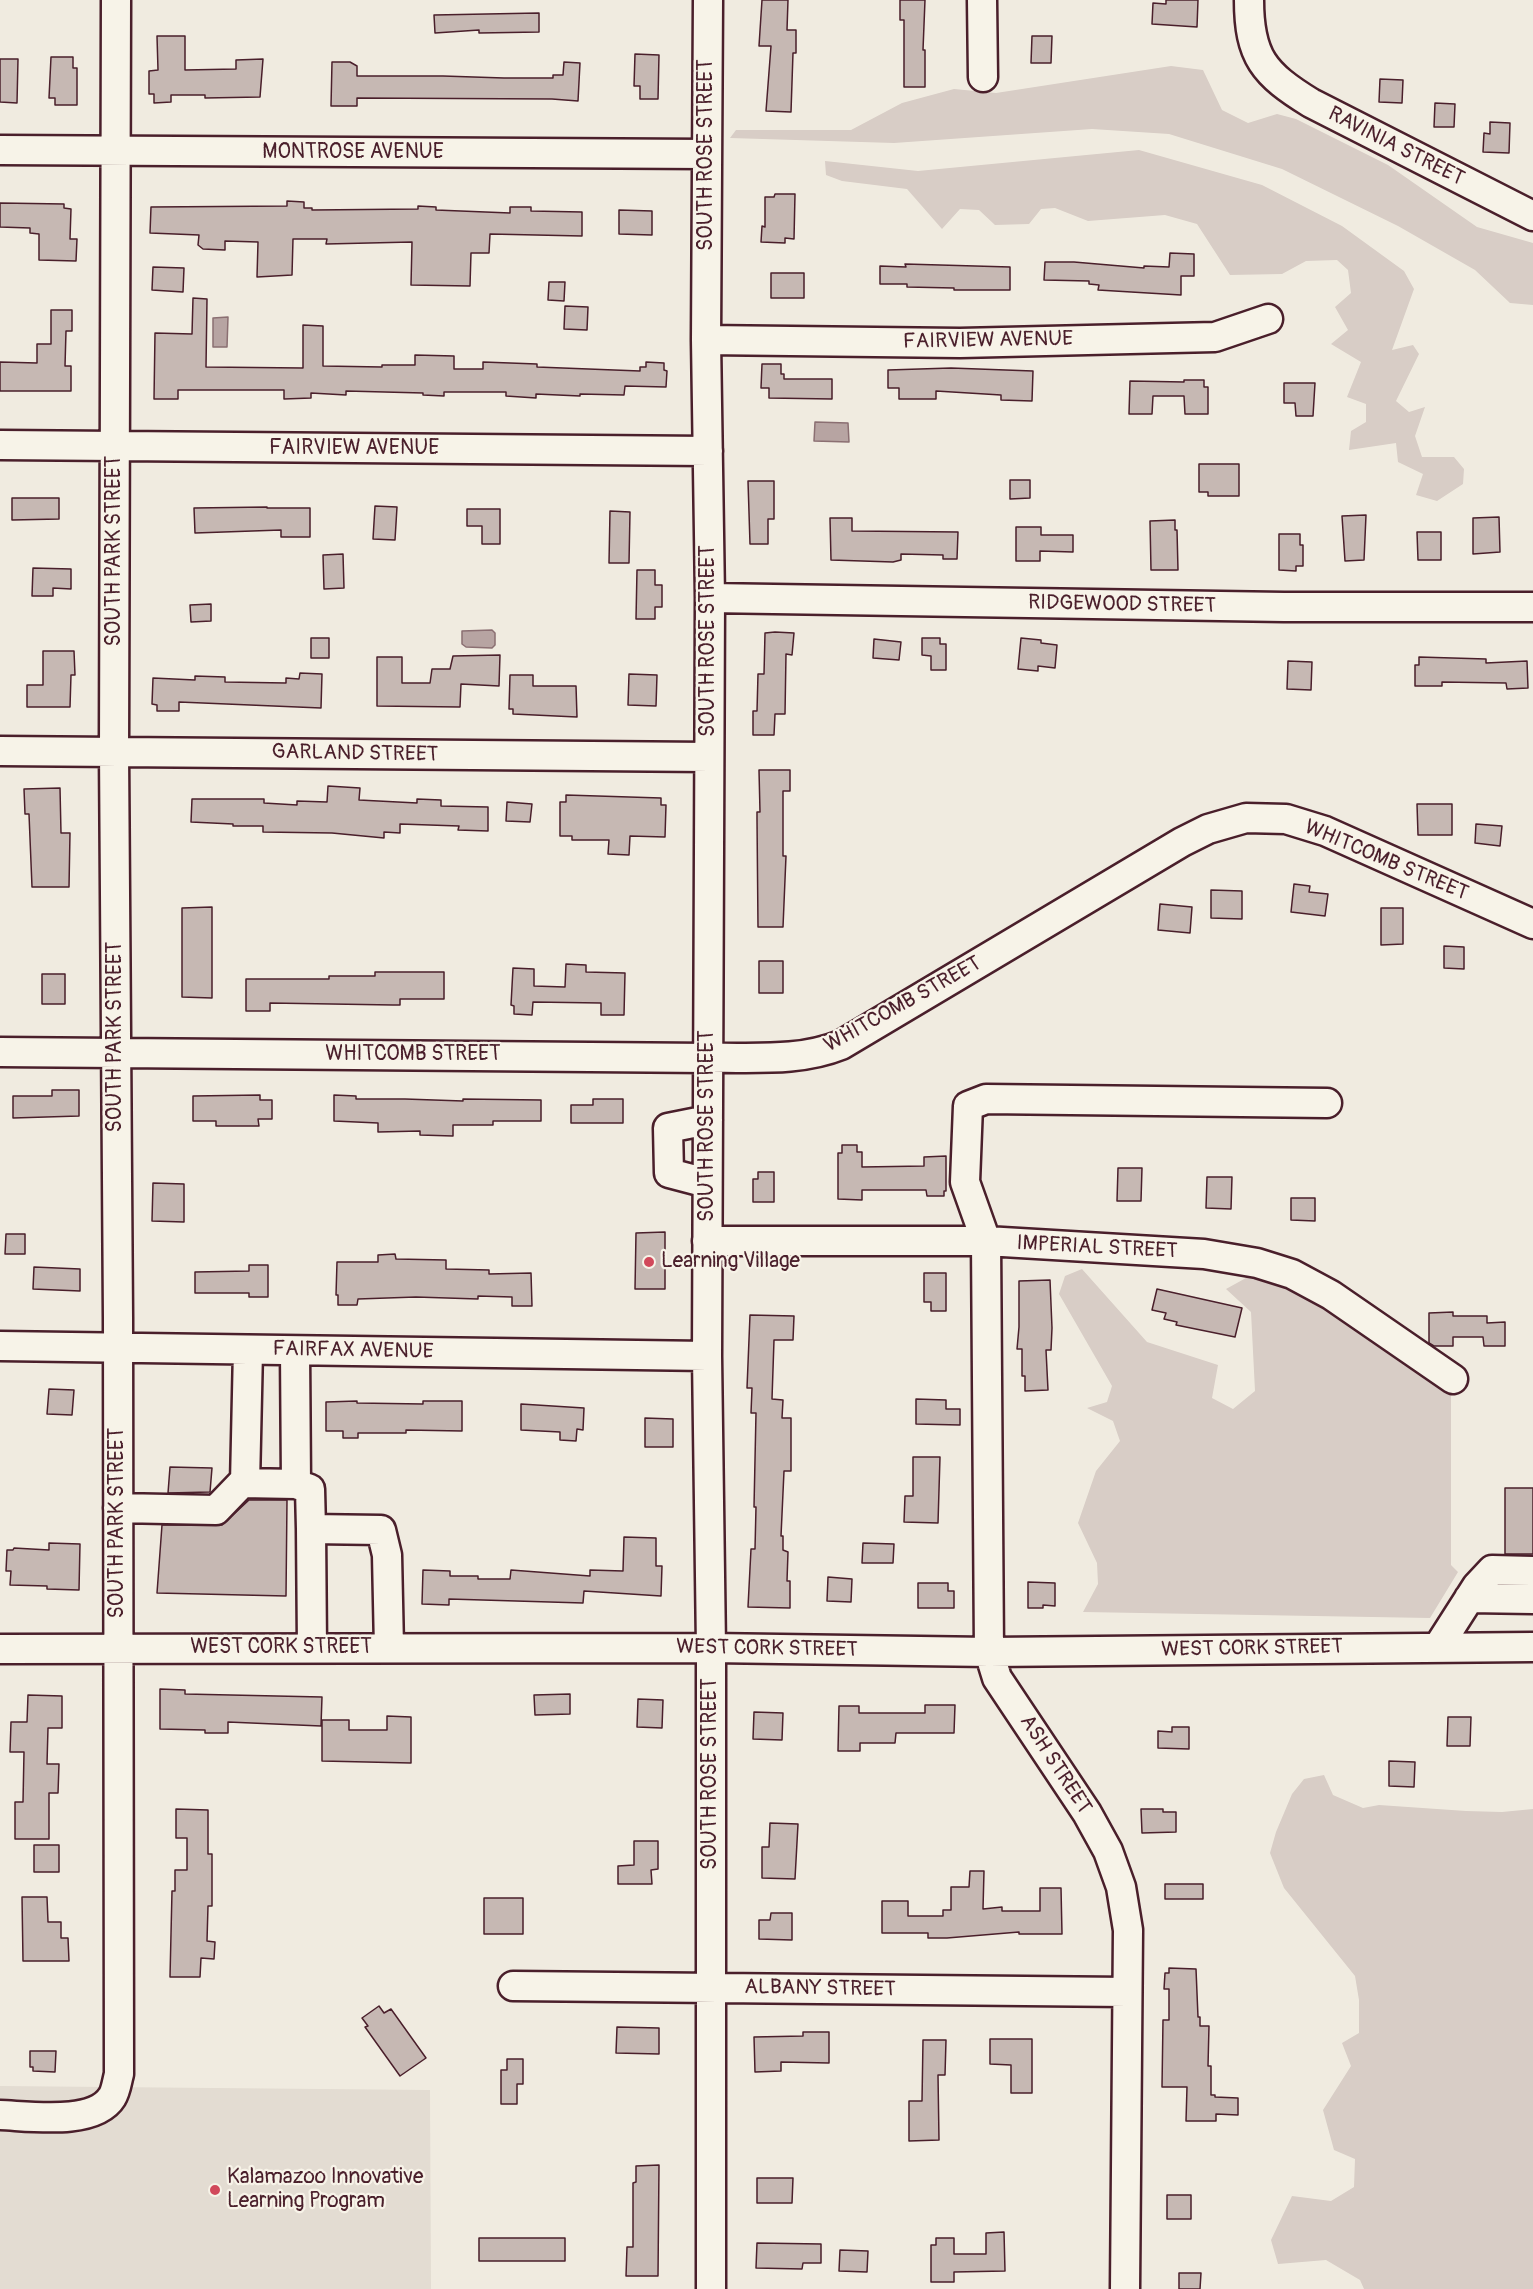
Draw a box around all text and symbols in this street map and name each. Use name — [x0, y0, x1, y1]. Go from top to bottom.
street label: SOUTH ROSE STREET — [694, 59, 720, 251]
street label: RAVINIA STREET — [1324, 102, 1468, 192]
street label: MONTROSE AVENUE — [262, 140, 444, 166]
street label: FAIRVIEW AVENUE — [903, 327, 1073, 355]
street label: FAIRVIEW AVENUE — [269, 436, 439, 462]
street label: SOUTH PARK STREET — [102, 456, 128, 646]
street label: SOUTH ROSE STREET — [696, 545, 722, 737]
street label: RIDGEWOOD STREET — [1028, 591, 1216, 619]
street label: GARLAND STREET — [271, 740, 439, 768]
street label: WHITCOMB STREET — [1300, 815, 1472, 907]
street label: SOUTH PARK STREET — [103, 942, 129, 1132]
street label: WHITCOMB STREET — [820, 951, 986, 1059]
street label: SOUTH ROSE STREET — [695, 1030, 721, 1222]
street label: WHITCOMB STREET — [325, 1042, 501, 1068]
street label: IMPERIAL STREET — [1016, 1231, 1178, 1265]
place label: Learning Village — [661, 1249, 800, 1275]
marker: Learning Village — [642, 1255, 656, 1269]
street label: FAIRFAX AVENUE — [272, 1337, 434, 1365]
street label: SOUTH PARK STREET — [105, 1428, 131, 1618]
street label: WEST CORK STREET — [190, 1635, 372, 1661]
street label: WEST CORK STREET — [676, 1635, 858, 1663]
street label: WEST CORK STREET — [1161, 1635, 1343, 1663]
street label: SOUTH ROSE STREET — [698, 1678, 724, 1870]
street label: ASH STREET — [1014, 1711, 1096, 1819]
street label: ALBANY STREET — [744, 1975, 896, 2003]
place label: Kalamazoo Innovative Learning Program — [227, 2165, 423, 2215]
marker: Kalamazoo Innovative Learning Program — [208, 2183, 222, 2197]

